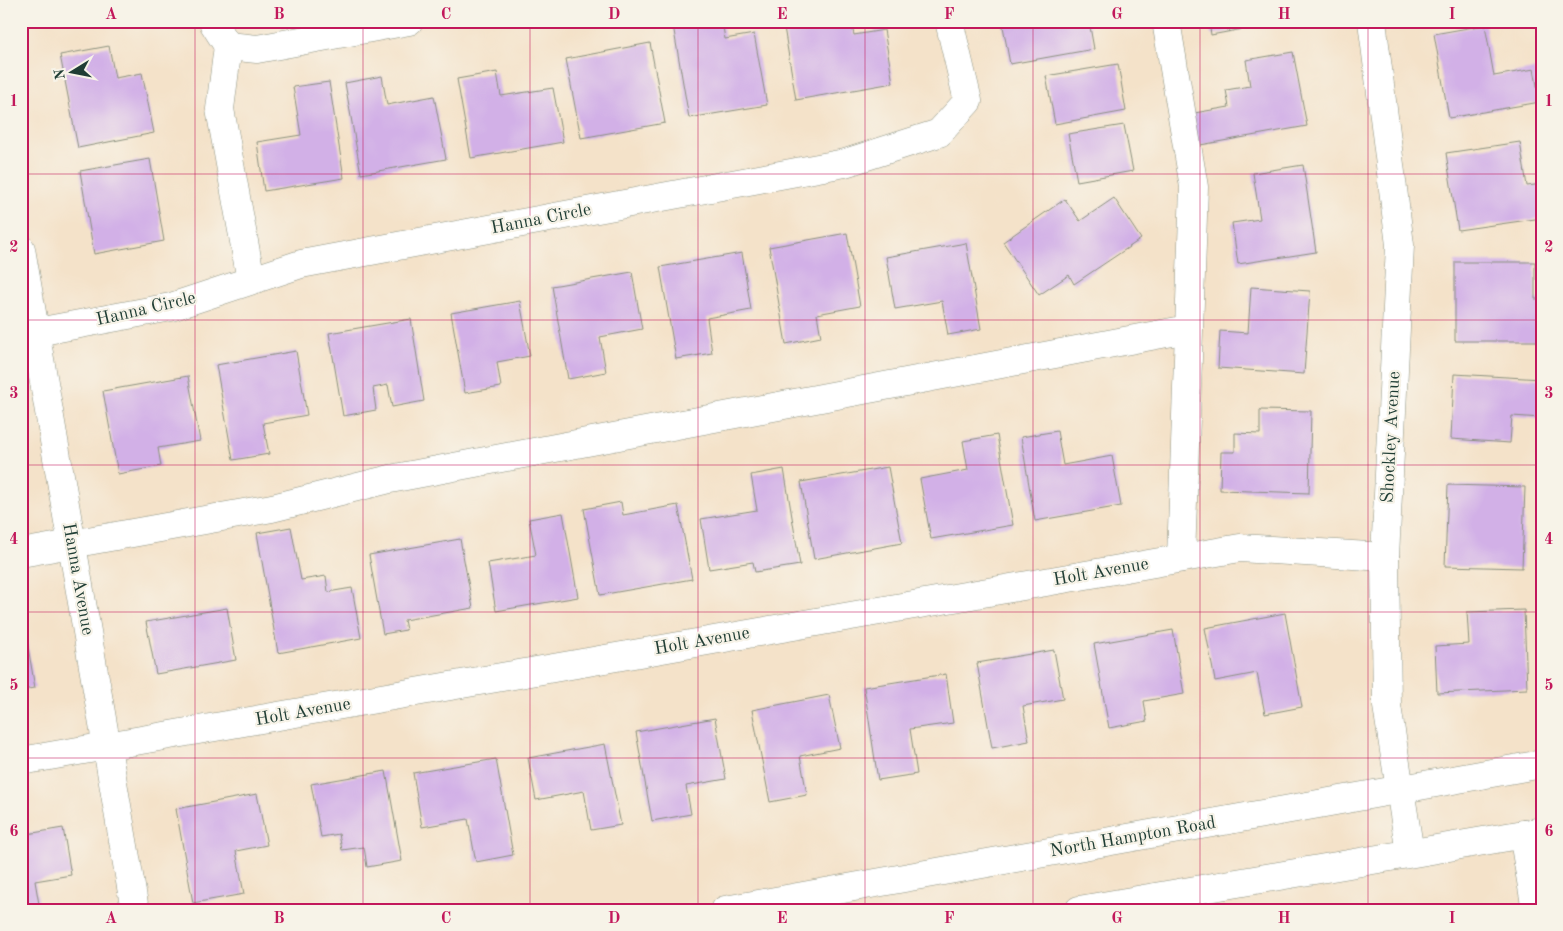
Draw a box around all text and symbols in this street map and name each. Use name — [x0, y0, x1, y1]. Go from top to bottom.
text: A — [105, 7, 117, 23]
text: B — [273, 7, 285, 23]
text: C — [441, 7, 451, 23]
text: D — [608, 7, 620, 23]
text: E — [776, 7, 788, 23]
text: F — [944, 7, 955, 23]
text: G — [1111, 7, 1123, 23]
text: H — [1277, 7, 1291, 23]
text: I — [1448, 7, 1456, 23]
north arrow — [48, 48, 98, 98]
text: N — [52, 67, 68, 81]
text: 1 — [9, 94, 19, 110]
text: 1 — [1544, 94, 1554, 110]
street label: Hanna Circle — [489, 200, 593, 238]
text: 2 — [9, 240, 19, 256]
text: 2 — [1544, 240, 1554, 256]
street label: Hanna Circle — [94, 289, 198, 329]
street label: Shockley Avenue — [1379, 371, 1403, 503]
text: 3 — [9, 386, 19, 402]
text: 3 — [1544, 386, 1554, 402]
street label: Hanna Avenue — [59, 521, 97, 637]
text: 4 — [9, 532, 19, 548]
text: 4 — [1544, 532, 1554, 548]
street label: Holt Avenue — [1052, 555, 1150, 589]
street label: Holt Avenue — [653, 624, 751, 658]
text: 5 — [9, 678, 19, 694]
text: 5 — [1544, 678, 1554, 694]
street label: Holt Avenue — [254, 695, 352, 729]
street label: North Hampton Road — [1049, 814, 1217, 860]
text: 6 — [9, 824, 19, 840]
text: 6 — [1544, 824, 1554, 840]
text: A — [105, 911, 117, 927]
text: B — [273, 911, 285, 927]
text: C — [441, 911, 451, 927]
text: D — [608, 911, 620, 927]
text: E — [776, 911, 788, 927]
text: F — [944, 911, 955, 927]
text: G — [1111, 911, 1123, 927]
text: H — [1277, 911, 1291, 927]
text: I — [1448, 911, 1456, 927]

